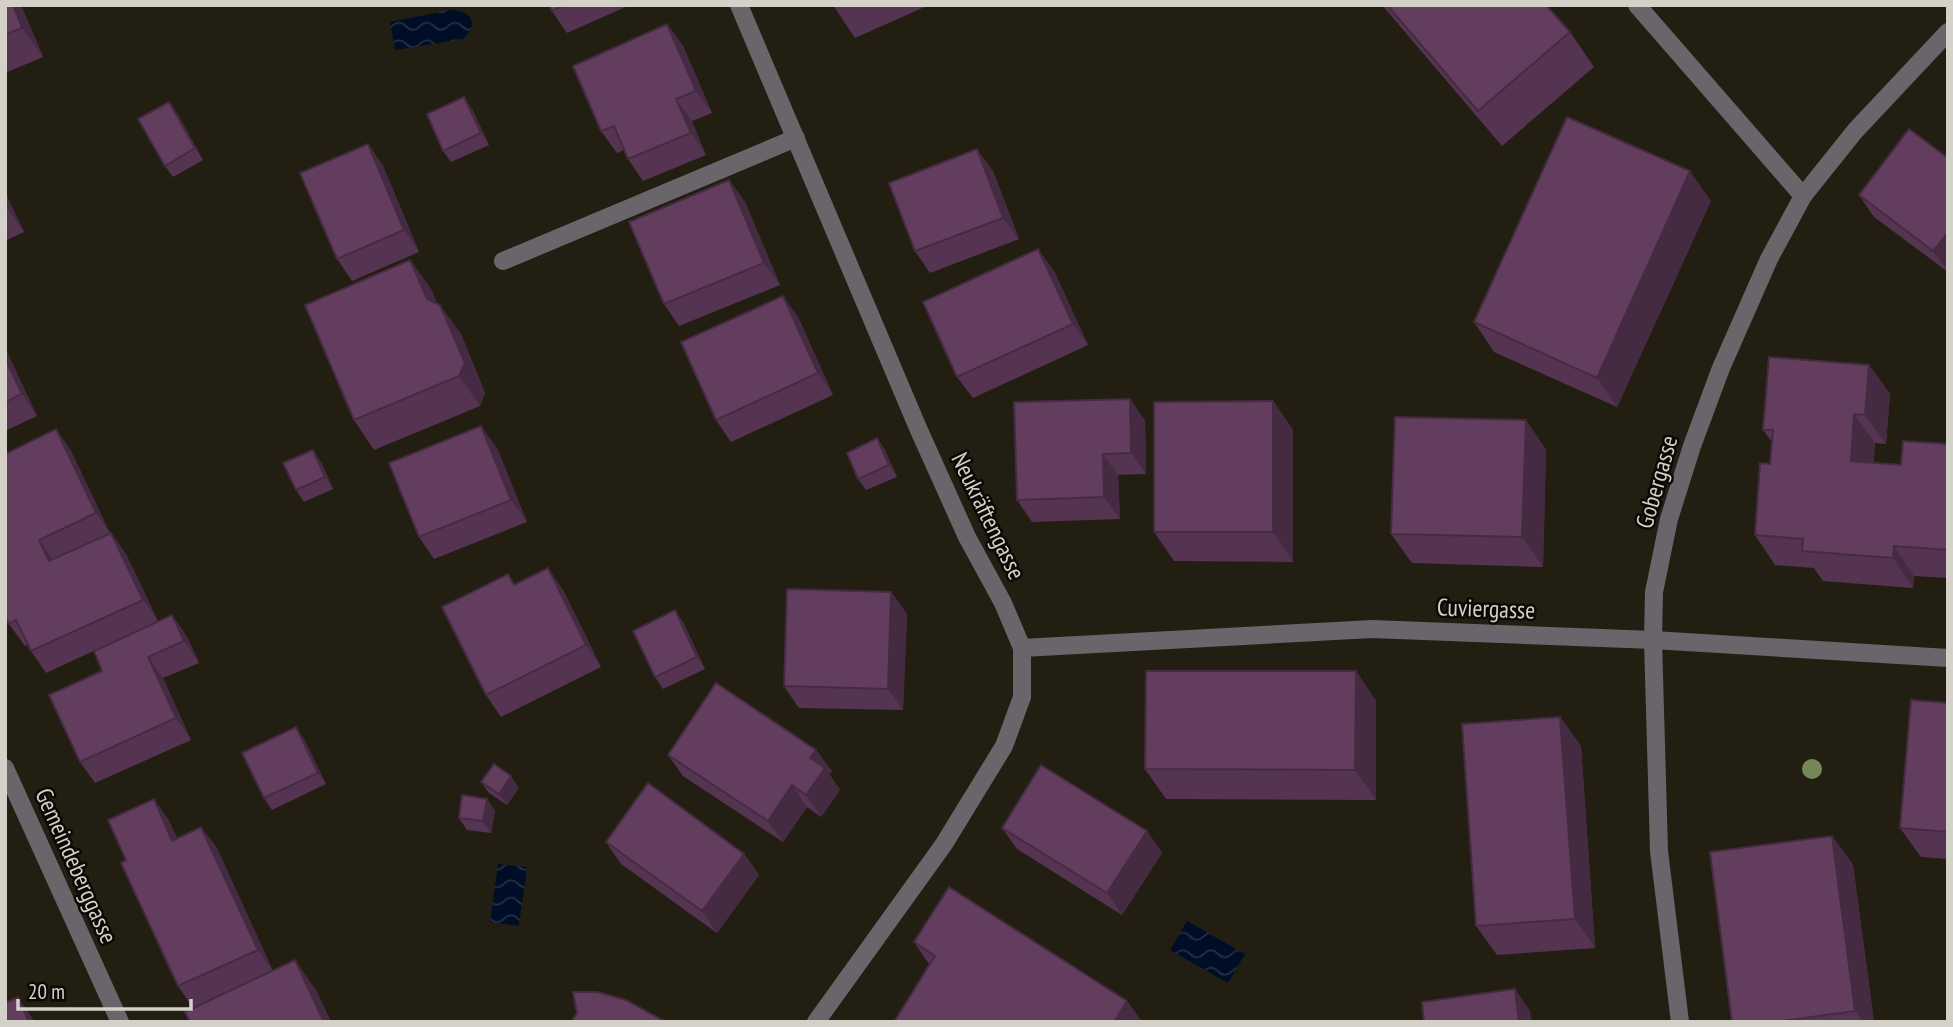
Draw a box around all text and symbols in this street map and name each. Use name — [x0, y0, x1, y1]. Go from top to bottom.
street label: Gobergasse — [1629, 432, 1685, 532]
street label: Neukräftengasse — [944, 447, 1033, 584]
street label: Cuviergasse — [1436, 591, 1536, 626]
street label: Gemeindeberggasse — [28, 783, 125, 948]
scale bar — [18, 968, 191, 1012]
text: 20 m — [28, 978, 65, 1005]

